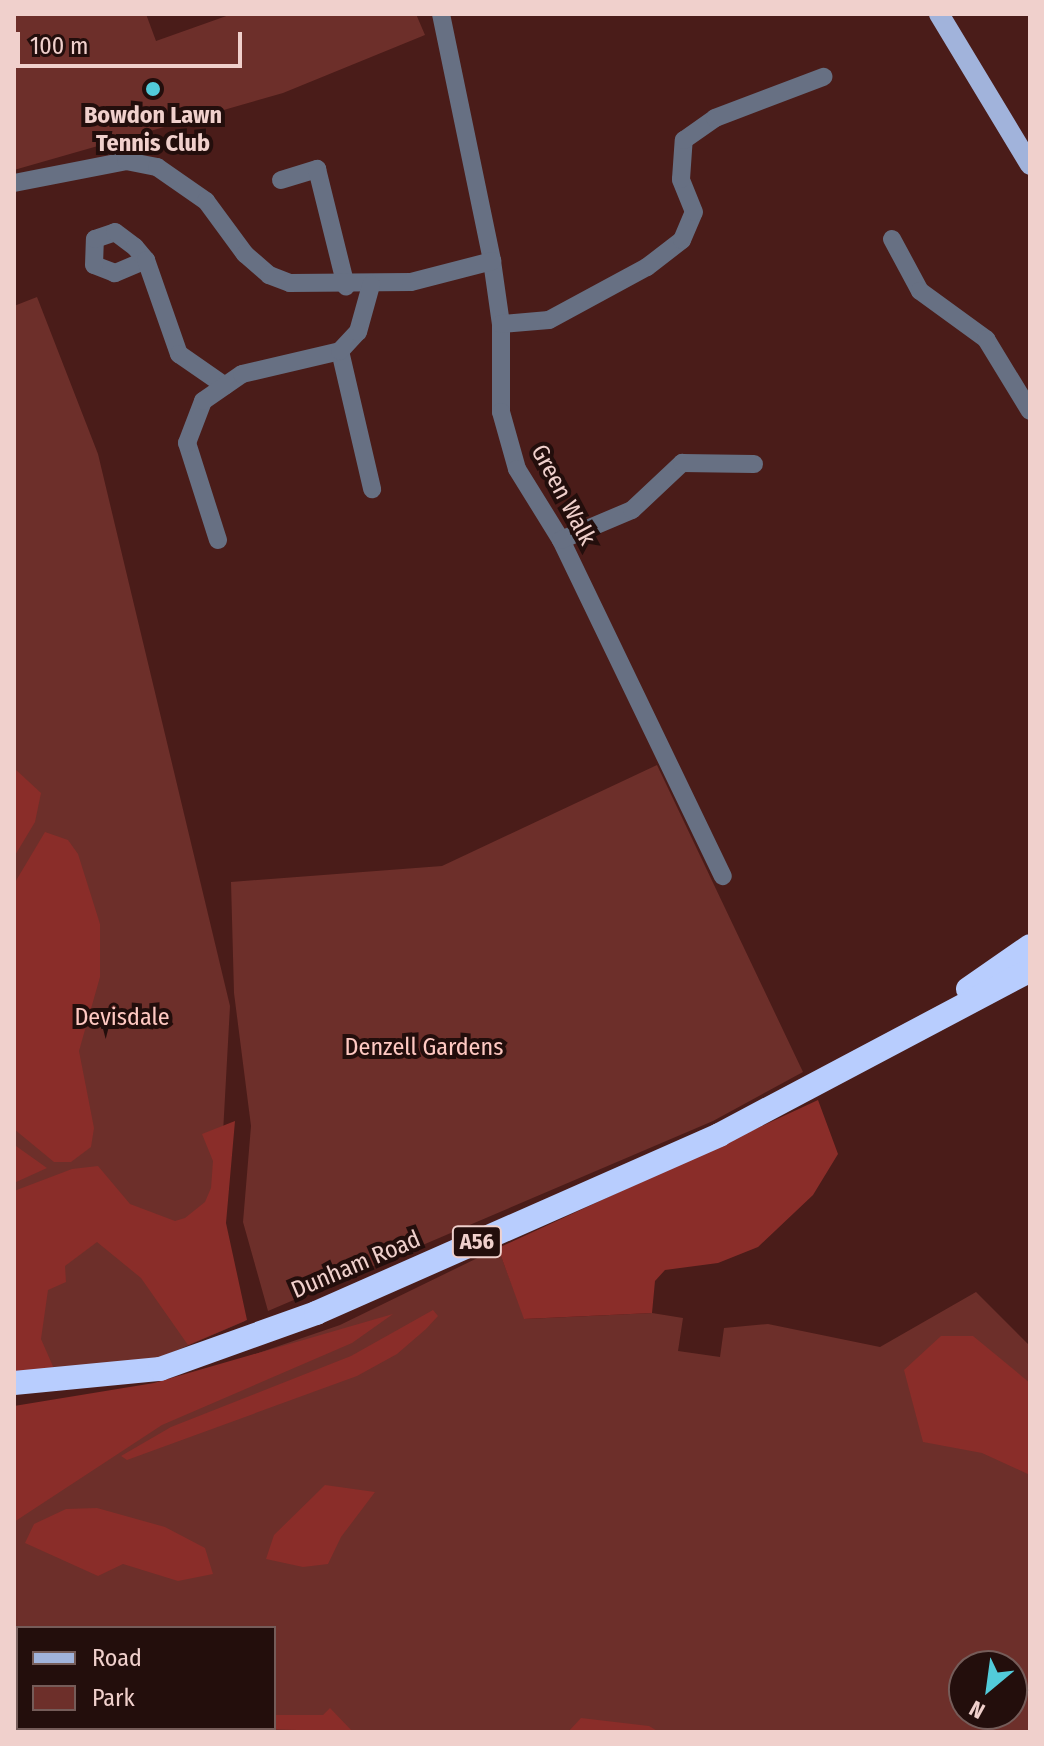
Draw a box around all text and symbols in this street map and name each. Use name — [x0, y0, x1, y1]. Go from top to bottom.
scale bar — [20, 16, 246, 66]
text: 100 m — [30, 32, 88, 60]
marker: Bowdon Lawn Tennis Club — [144, 80, 162, 98]
place label: Bowdon Lawn Tennis Club — [84, 102, 222, 158]
street label: Green Walk — [525, 440, 601, 550]
park label: Devisdale — [74, 1004, 170, 1032]
park label: Denzell Gardens — [345, 1034, 503, 1062]
road number: A56 — [451, 1224, 503, 1260]
street label: Dunham Road — [287, 1225, 425, 1305]
legend — [16, 1626, 276, 1730]
text: Road — [92, 1644, 142, 1672]
north arrow — [948, 1650, 1028, 1730]
text: Park — [92, 1684, 135, 1712]
text: N — [965, 1695, 989, 1725]

